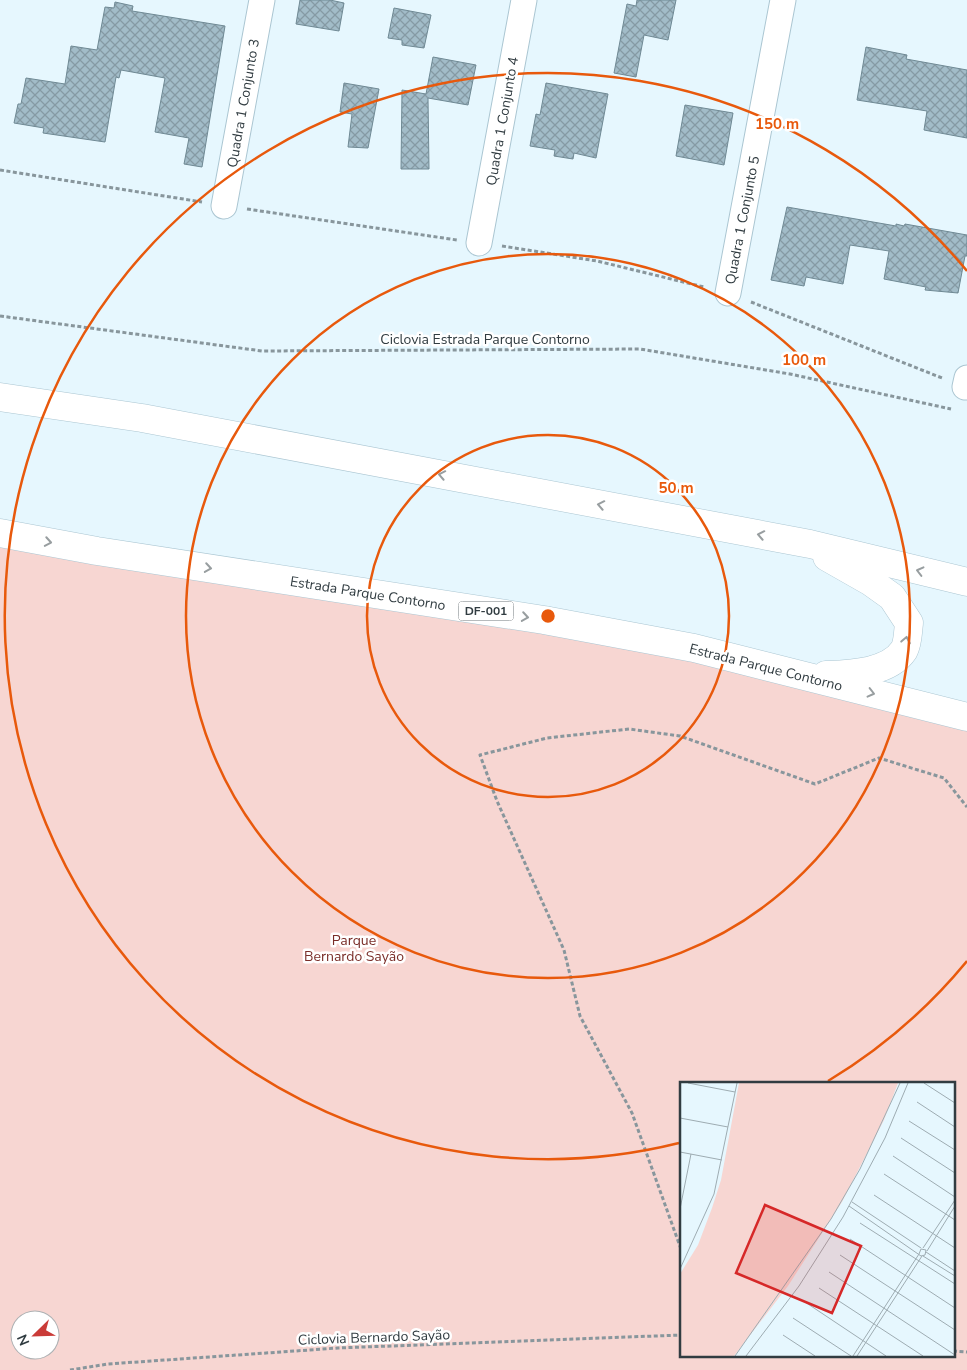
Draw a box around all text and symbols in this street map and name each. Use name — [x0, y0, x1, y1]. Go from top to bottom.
street label: Quadra 1 Conjunto 3 — [223, 37, 264, 169]
street label: Quadra 1 Conjunto 4 — [482, 55, 523, 187]
text: 150 m — [755, 114, 799, 134]
street label: Quadra 1 Conjunto 5 — [721, 154, 764, 286]
street label: Ciclovia Estrada Parque Contorno — [380, 330, 590, 349]
text: 100 m — [782, 350, 826, 370]
one-way arrow — [437, 470, 446, 481]
text: 50 m — [658, 478, 694, 498]
one-way arrow — [597, 500, 606, 511]
one-way arrow — [757, 530, 766, 541]
one-way arrow — [44, 536, 52, 546]
one-way arrow — [205, 562, 213, 573]
one-way arrow — [915, 566, 924, 577]
street label: Estrada Parque Contorno — [289, 572, 447, 615]
road number: DF-001 — [458, 602, 514, 620]
centre of rings — [539, 607, 557, 625]
one-way arrow — [521, 611, 529, 622]
one-way arrow — [901, 636, 911, 644]
street label: Estrada Parque Contorno — [687, 639, 845, 696]
one-way arrow — [867, 687, 876, 698]
park label: Parque Bernardo Sayão — [304, 931, 404, 966]
inset map — [680, 1082, 954, 1358]
north arrow — [10, 1310, 60, 1360]
street label: Ciclovia Bernardo Sayão — [298, 1325, 451, 1350]
text: N — [13, 1331, 34, 1348]

